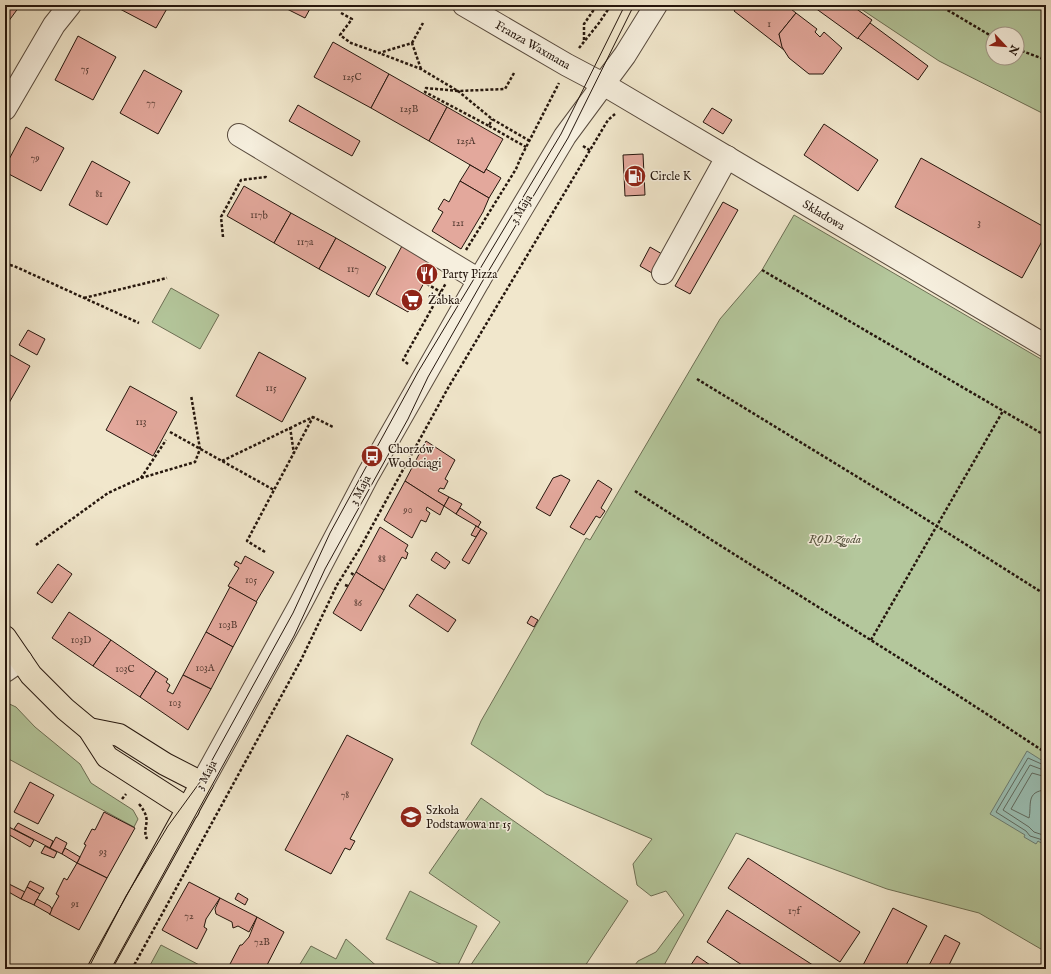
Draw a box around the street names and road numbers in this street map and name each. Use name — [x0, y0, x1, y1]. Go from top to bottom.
street label: Franza Waxmana — [492, 18, 574, 73]
street label: 3 Maja — [507, 191, 536, 227]
street label: Składowa — [800, 197, 848, 234]
street label: 3 Maja — [346, 472, 375, 508]
street label: 3 Maja — [192, 757, 221, 793]

